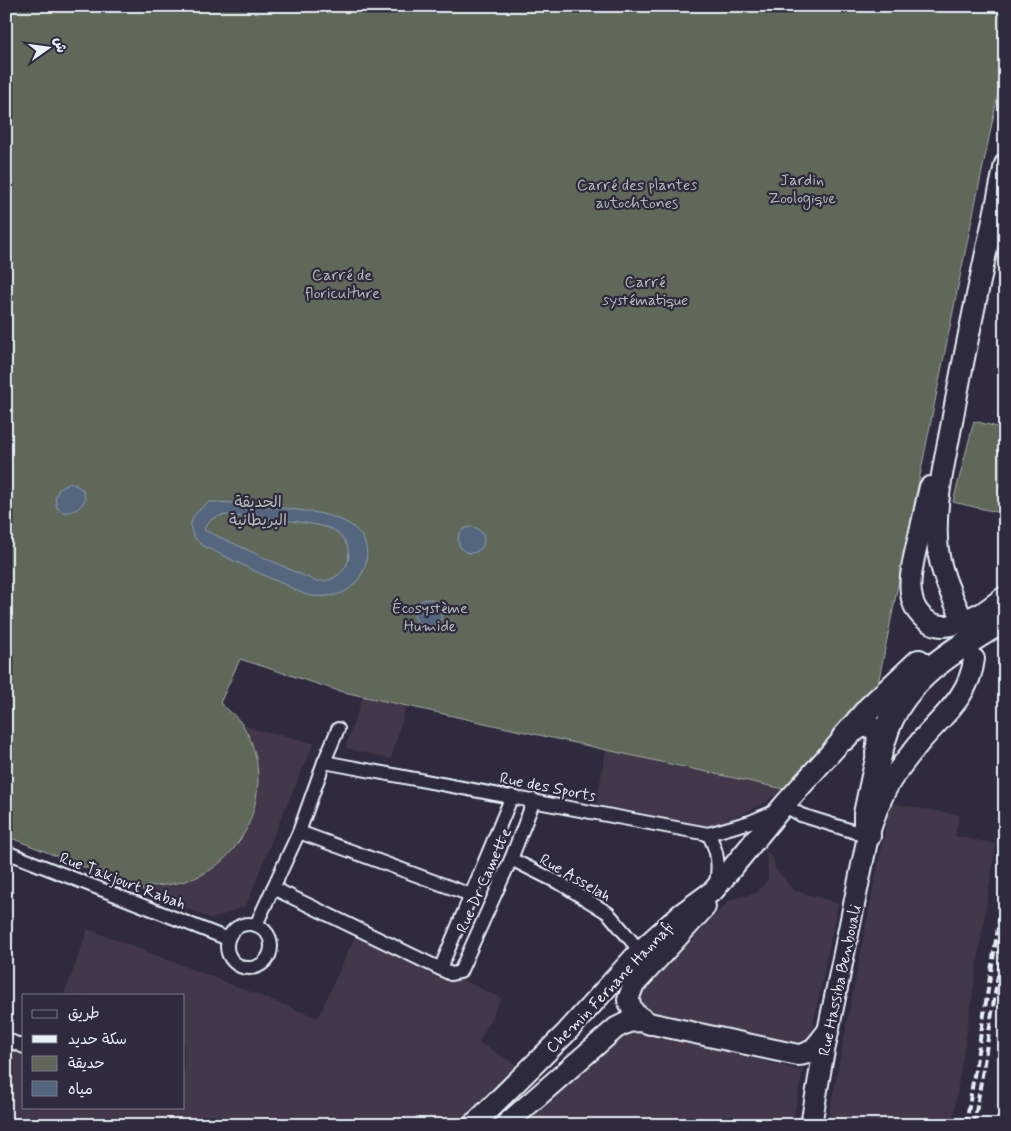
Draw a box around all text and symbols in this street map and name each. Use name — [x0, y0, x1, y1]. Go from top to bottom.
north arrow — [22, 22, 72, 72]
text: ش — [49, 35, 70, 55]
park label: Jardin Zoologique — [768, 170, 836, 210]
park label: Carré des plantes autochtones — [577, 175, 697, 214]
park label: Carré de floriculture — [304, 265, 380, 304]
park label: Carré systématique — [602, 272, 688, 311]
park label: الحديقة البريطانية — [229, 492, 287, 531]
park label: Écosystème Humide — [392, 598, 468, 637]
street label: Rue des Sports — [498, 768, 598, 807]
street label: Rue Dr Camette — [452, 825, 517, 936]
street label: Rue Takjourt Rabah — [56, 848, 189, 915]
street label: Rue Asselah — [536, 849, 615, 907]
street label: Rue Hassiba Benbouali — [814, 903, 867, 1058]
street label: Chemin Fernane Hannafi — [542, 918, 678, 1058]
legend — [22, 994, 185, 1108]
text: طريق — [68, 1004, 100, 1024]
text: سكة حديد — [68, 1030, 127, 1050]
text: حديقة — [68, 1054, 105, 1074]
text: مياه — [68, 1080, 93, 1100]

